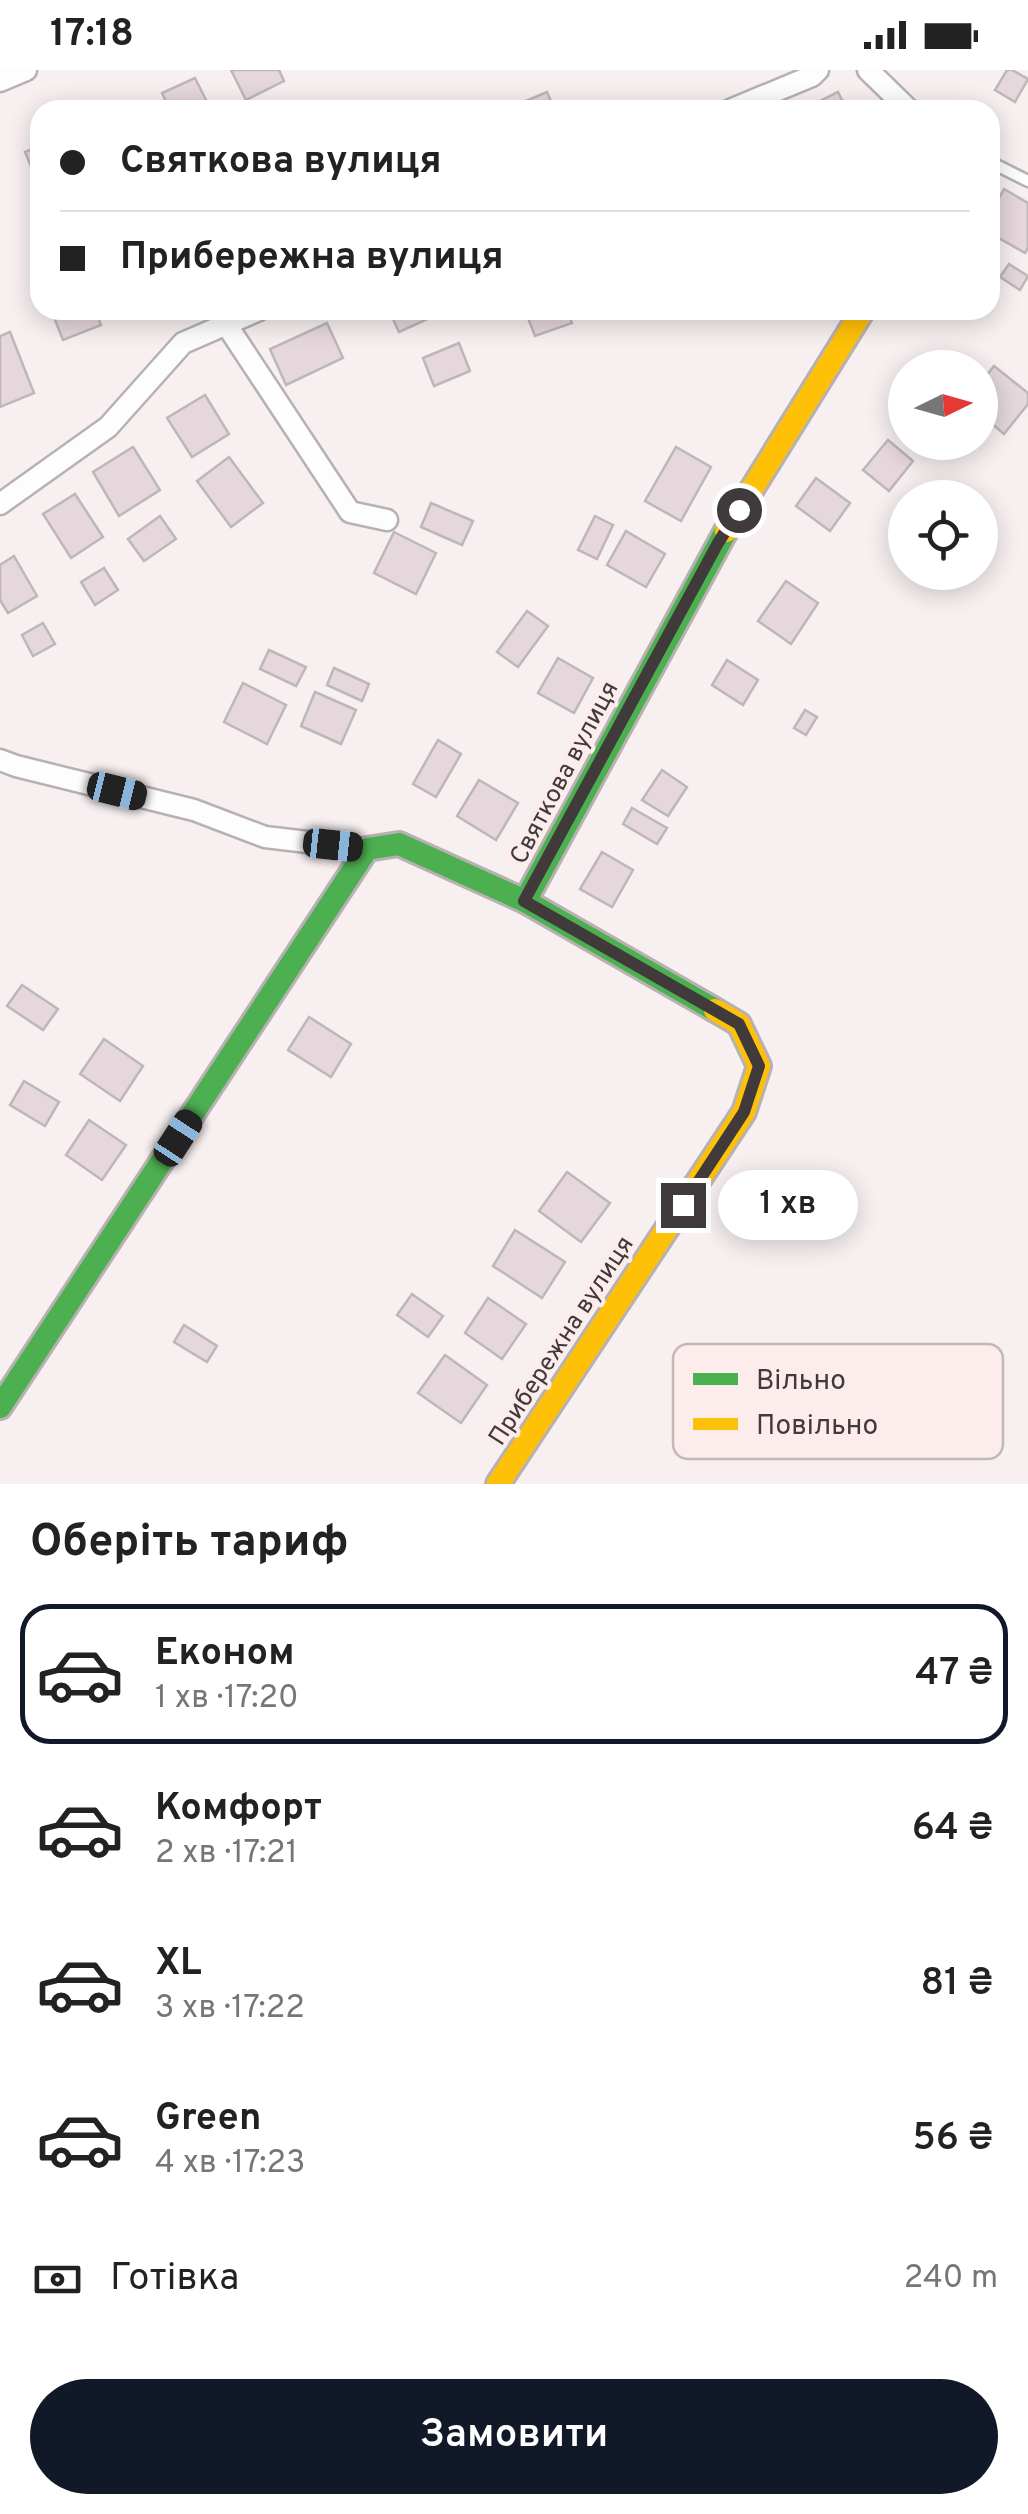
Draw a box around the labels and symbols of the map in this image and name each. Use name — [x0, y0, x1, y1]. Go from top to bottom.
north arrow — [888, 350, 998, 460]
route start — [717, 488, 762, 533]
street label: Святкова вулиця — [504, 676, 627, 870]
car — [84, 769, 150, 813]
car — [302, 827, 364, 863]
car — [149, 1105, 207, 1171]
callout: 1 хв — [718, 1170, 858, 1240]
route end — [661, 1183, 706, 1228]
street label: Прибережна вулиця — [483, 1231, 642, 1452]
legend — [673, 1344, 1003, 1459]
text: Вільно — [756, 1364, 846, 1400]
text: Повільно — [756, 1409, 878, 1445]

